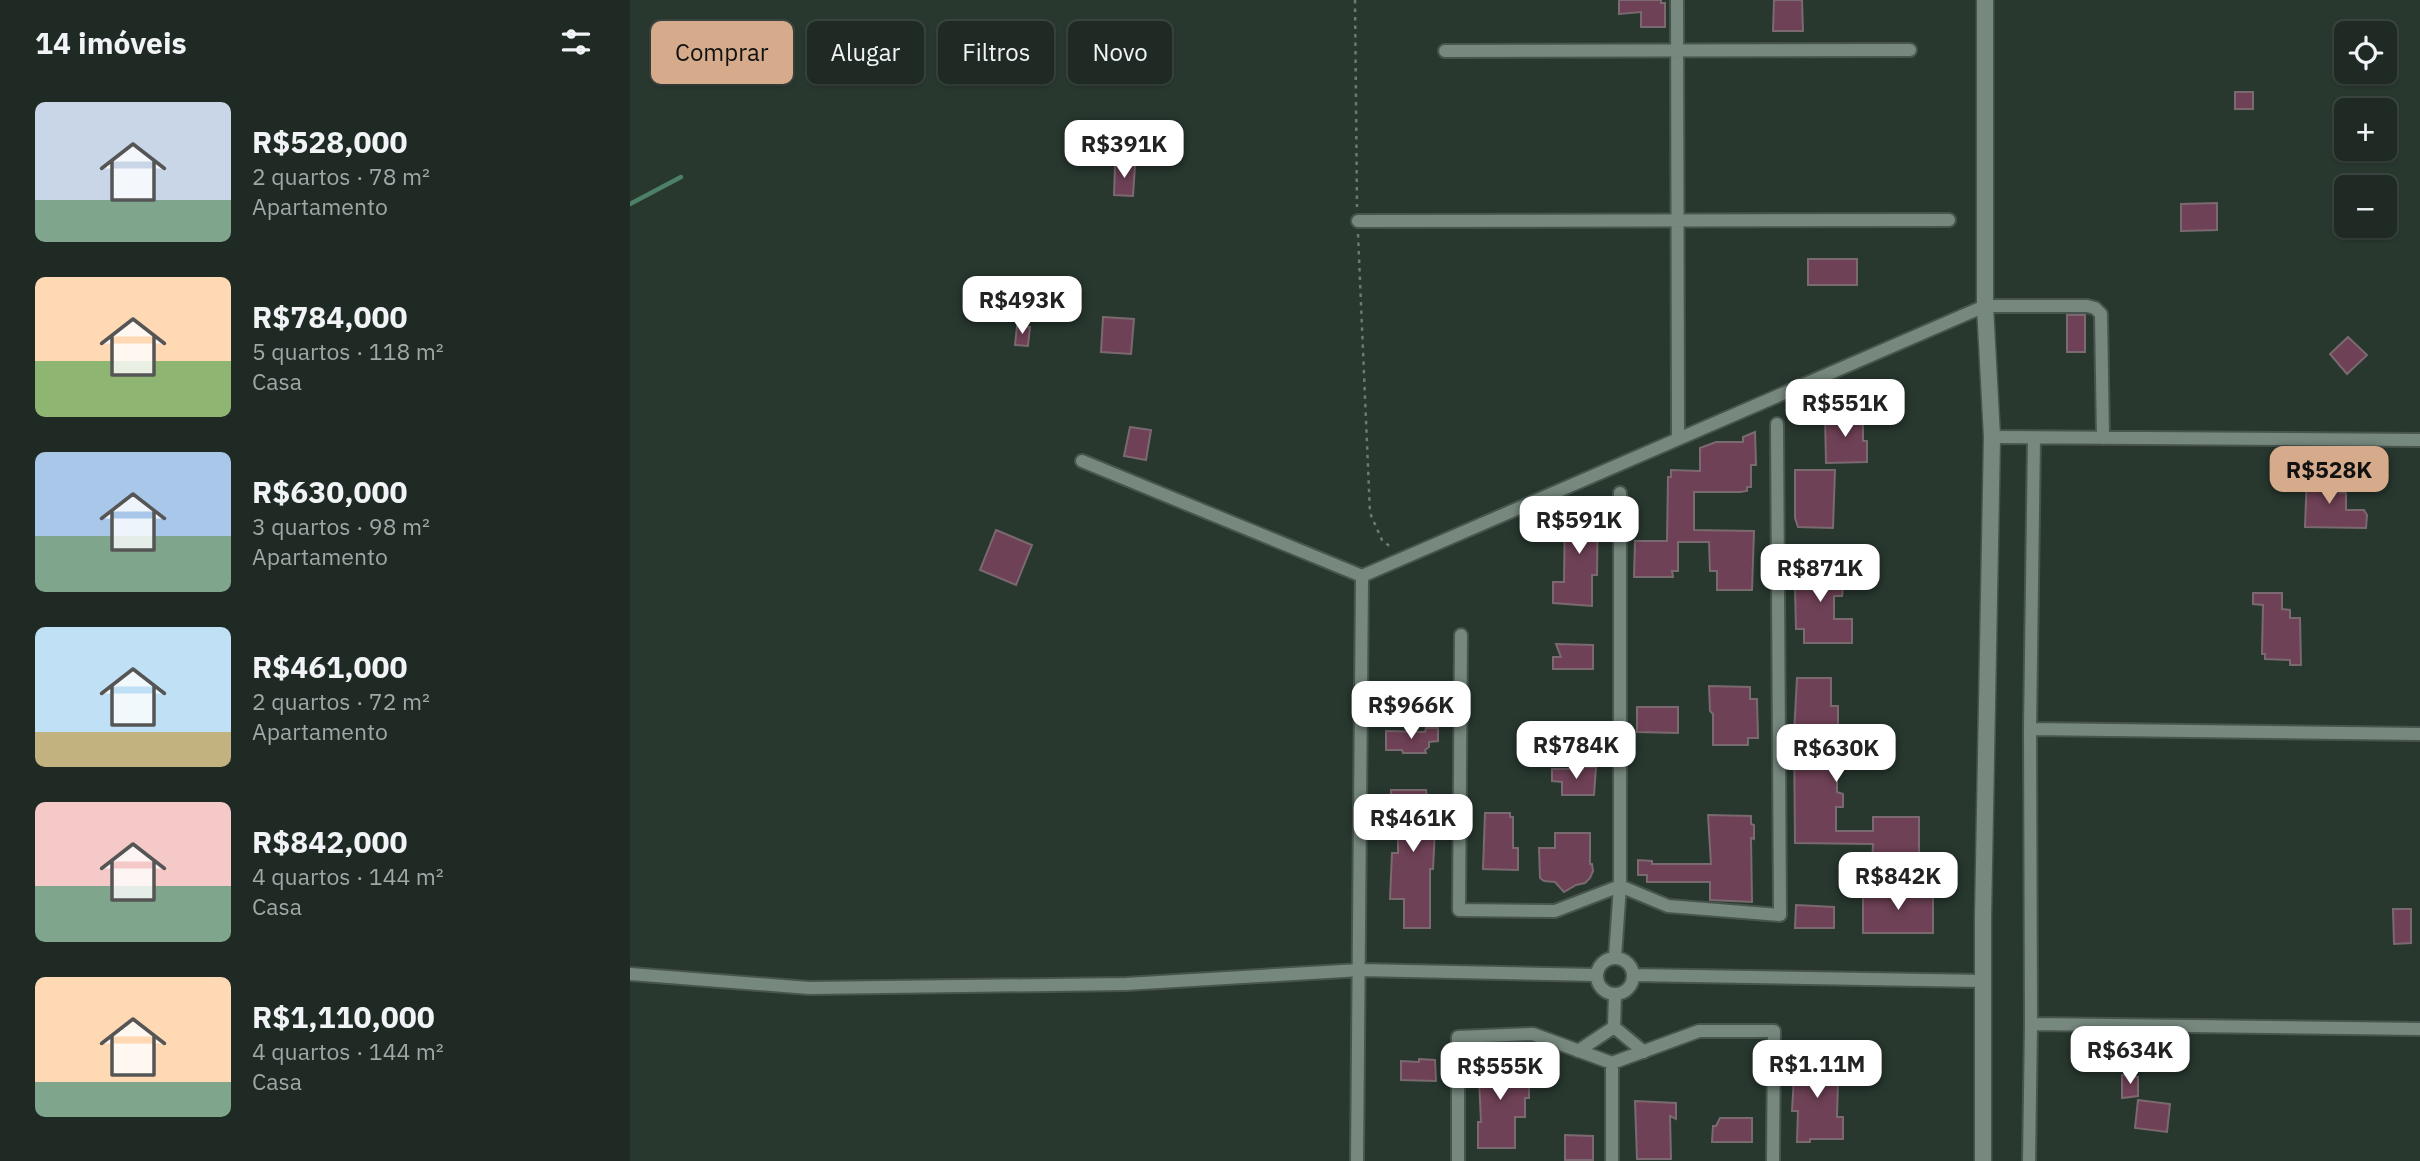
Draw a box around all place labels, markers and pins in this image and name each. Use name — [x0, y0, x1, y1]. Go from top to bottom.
pin: R$391K — [1067, 120, 1181, 180]
pin: R$493K — [965, 276, 1079, 336]
pin: R$551K — [1788, 380, 1902, 439]
pin: R$528K — [2272, 447, 2386, 506]
pin: R$591K — [1522, 496, 1636, 556]
pin: R$871K — [1763, 544, 1877, 604]
pin: R$966K — [1354, 682, 1468, 741]
pin: R$784K — [1519, 722, 1633, 781]
pin: R$630K — [1779, 724, 1893, 784]
pin: R$461K — [1356, 794, 1470, 854]
pin: R$842K — [1841, 852, 1955, 912]
pin: R$634K — [2073, 1026, 2187, 1086]
pin: R$1.11M — [1752, 1040, 1882, 1100]
pin: R$555K — [1443, 1042, 1557, 1102]

